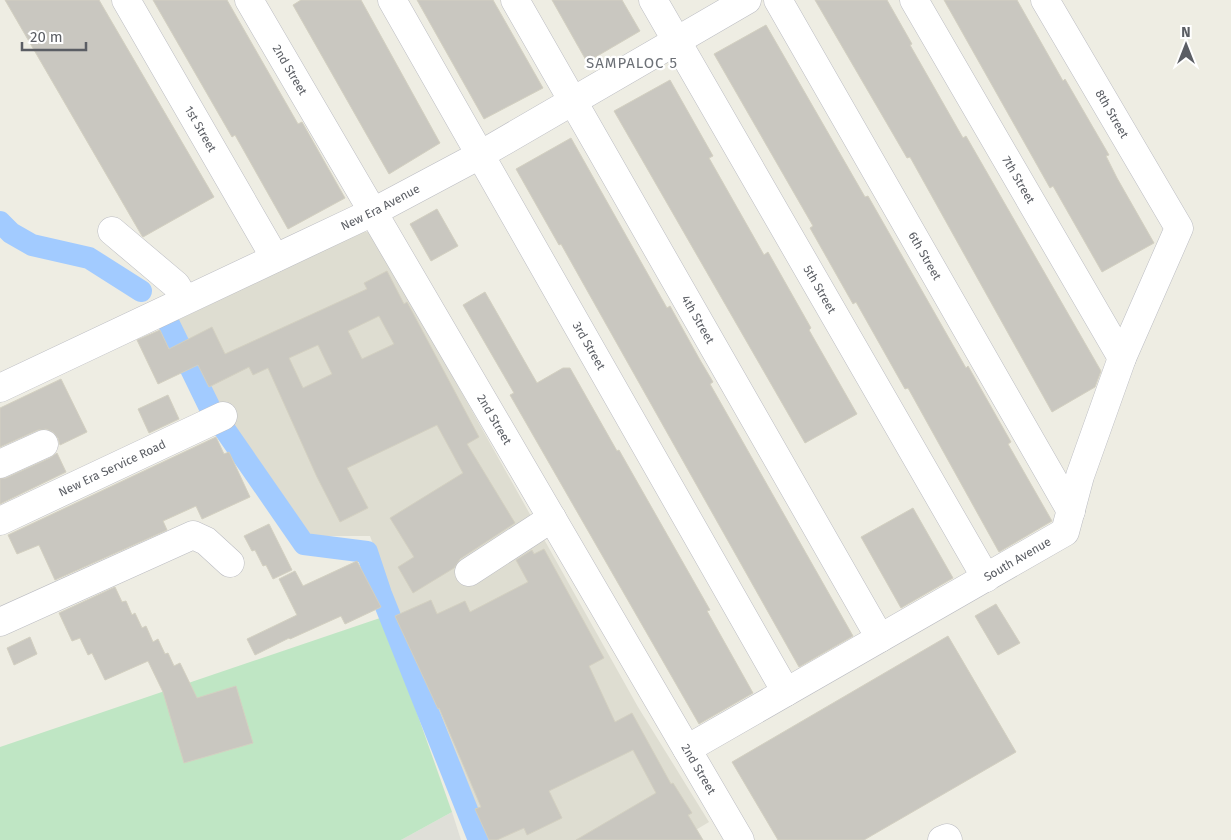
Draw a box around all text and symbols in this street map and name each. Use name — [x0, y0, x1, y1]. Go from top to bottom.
scale bar — [22, 20, 86, 52]
north arrow — [1161, 20, 1211, 70]
text: N — [1181, 24, 1191, 41]
text: 20 m — [30, 28, 63, 46]
street label: 2nd Street — [270, 42, 310, 98]
district label: SAMPALOC 5 — [586, 54, 678, 72]
street label: 8th Street — [1093, 87, 1132, 141]
street label: 1st Street — [182, 103, 220, 155]
street label: 7th Street — [999, 154, 1038, 207]
street label: New Era Avenue — [339, 181, 422, 233]
street label: 6th Street — [905, 229, 944, 283]
street label: 5th Street — [800, 263, 839, 316]
street label: 4th Street — [678, 293, 717, 347]
street label: 3rd Street — [570, 319, 609, 373]
street label: 2nd Street — [474, 392, 515, 448]
street label: New Era Service Road — [56, 437, 168, 499]
street label: South Avenue — [981, 535, 1053, 584]
street label: 2nd Street — [678, 742, 719, 797]

